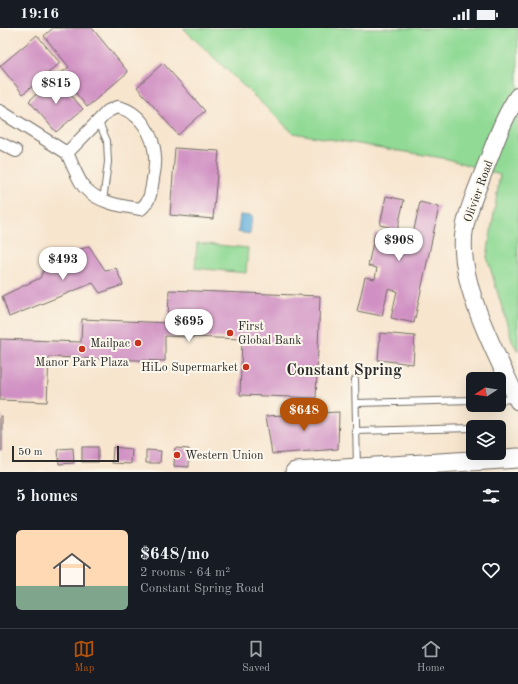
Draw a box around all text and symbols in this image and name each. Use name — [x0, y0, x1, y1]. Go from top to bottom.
text: 19:16 — [20, 7, 59, 22]
pin: $815 — [32, 71, 80, 105]
text: $815 — [41, 77, 71, 90]
street label: Olivier Road — [462, 159, 496, 224]
pin: $908 — [375, 228, 423, 262]
text: $908 — [384, 234, 414, 247]
pin: $493 — [39, 247, 87, 281]
text: $493 — [48, 253, 78, 266]
pin: $695 — [165, 309, 213, 343]
text: $695 — [174, 315, 204, 328]
place label: First Global Bank — [238, 321, 301, 347]
marker: First Global Bank — [225, 328, 235, 338]
place label: Mailpac — [90, 338, 130, 350]
marker: Mailpac — [133, 338, 143, 348]
marker: Manor Park Plaza — [77, 344, 87, 354]
place label: Manor Park Plaza — [35, 357, 129, 369]
place label: HiLo Supermarket — [141, 362, 238, 374]
marker: HiLo Supermarket — [241, 362, 251, 372]
district label: Constant Spring — [286, 363, 402, 379]
north arrow — [466, 372, 506, 412]
map controls — [466, 372, 506, 460]
pin: $648 — [280, 398, 328, 432]
text: $648 — [289, 404, 319, 417]
button: layers — [466, 420, 506, 460]
scale bar — [12, 444, 119, 463]
text: 50 m — [18, 447, 43, 458]
marker: Western Union — [172, 450, 182, 460]
place label: Western Union — [185, 450, 264, 462]
icon: filters — [480, 485, 502, 507]
text: 5 homes — [16, 488, 78, 505]
icon: home — [48, 546, 96, 594]
text: $648/mo — [140, 546, 209, 563]
icon: heart — [480, 559, 502, 581]
text: 2 rooms · 64 m² — [140, 566, 230, 579]
text: Constant Spring Road — [140, 582, 264, 595]
tab: Map — [73, 638, 95, 676]
tab: Saved — [242, 638, 270, 676]
tab: Home — [417, 638, 445, 676]

